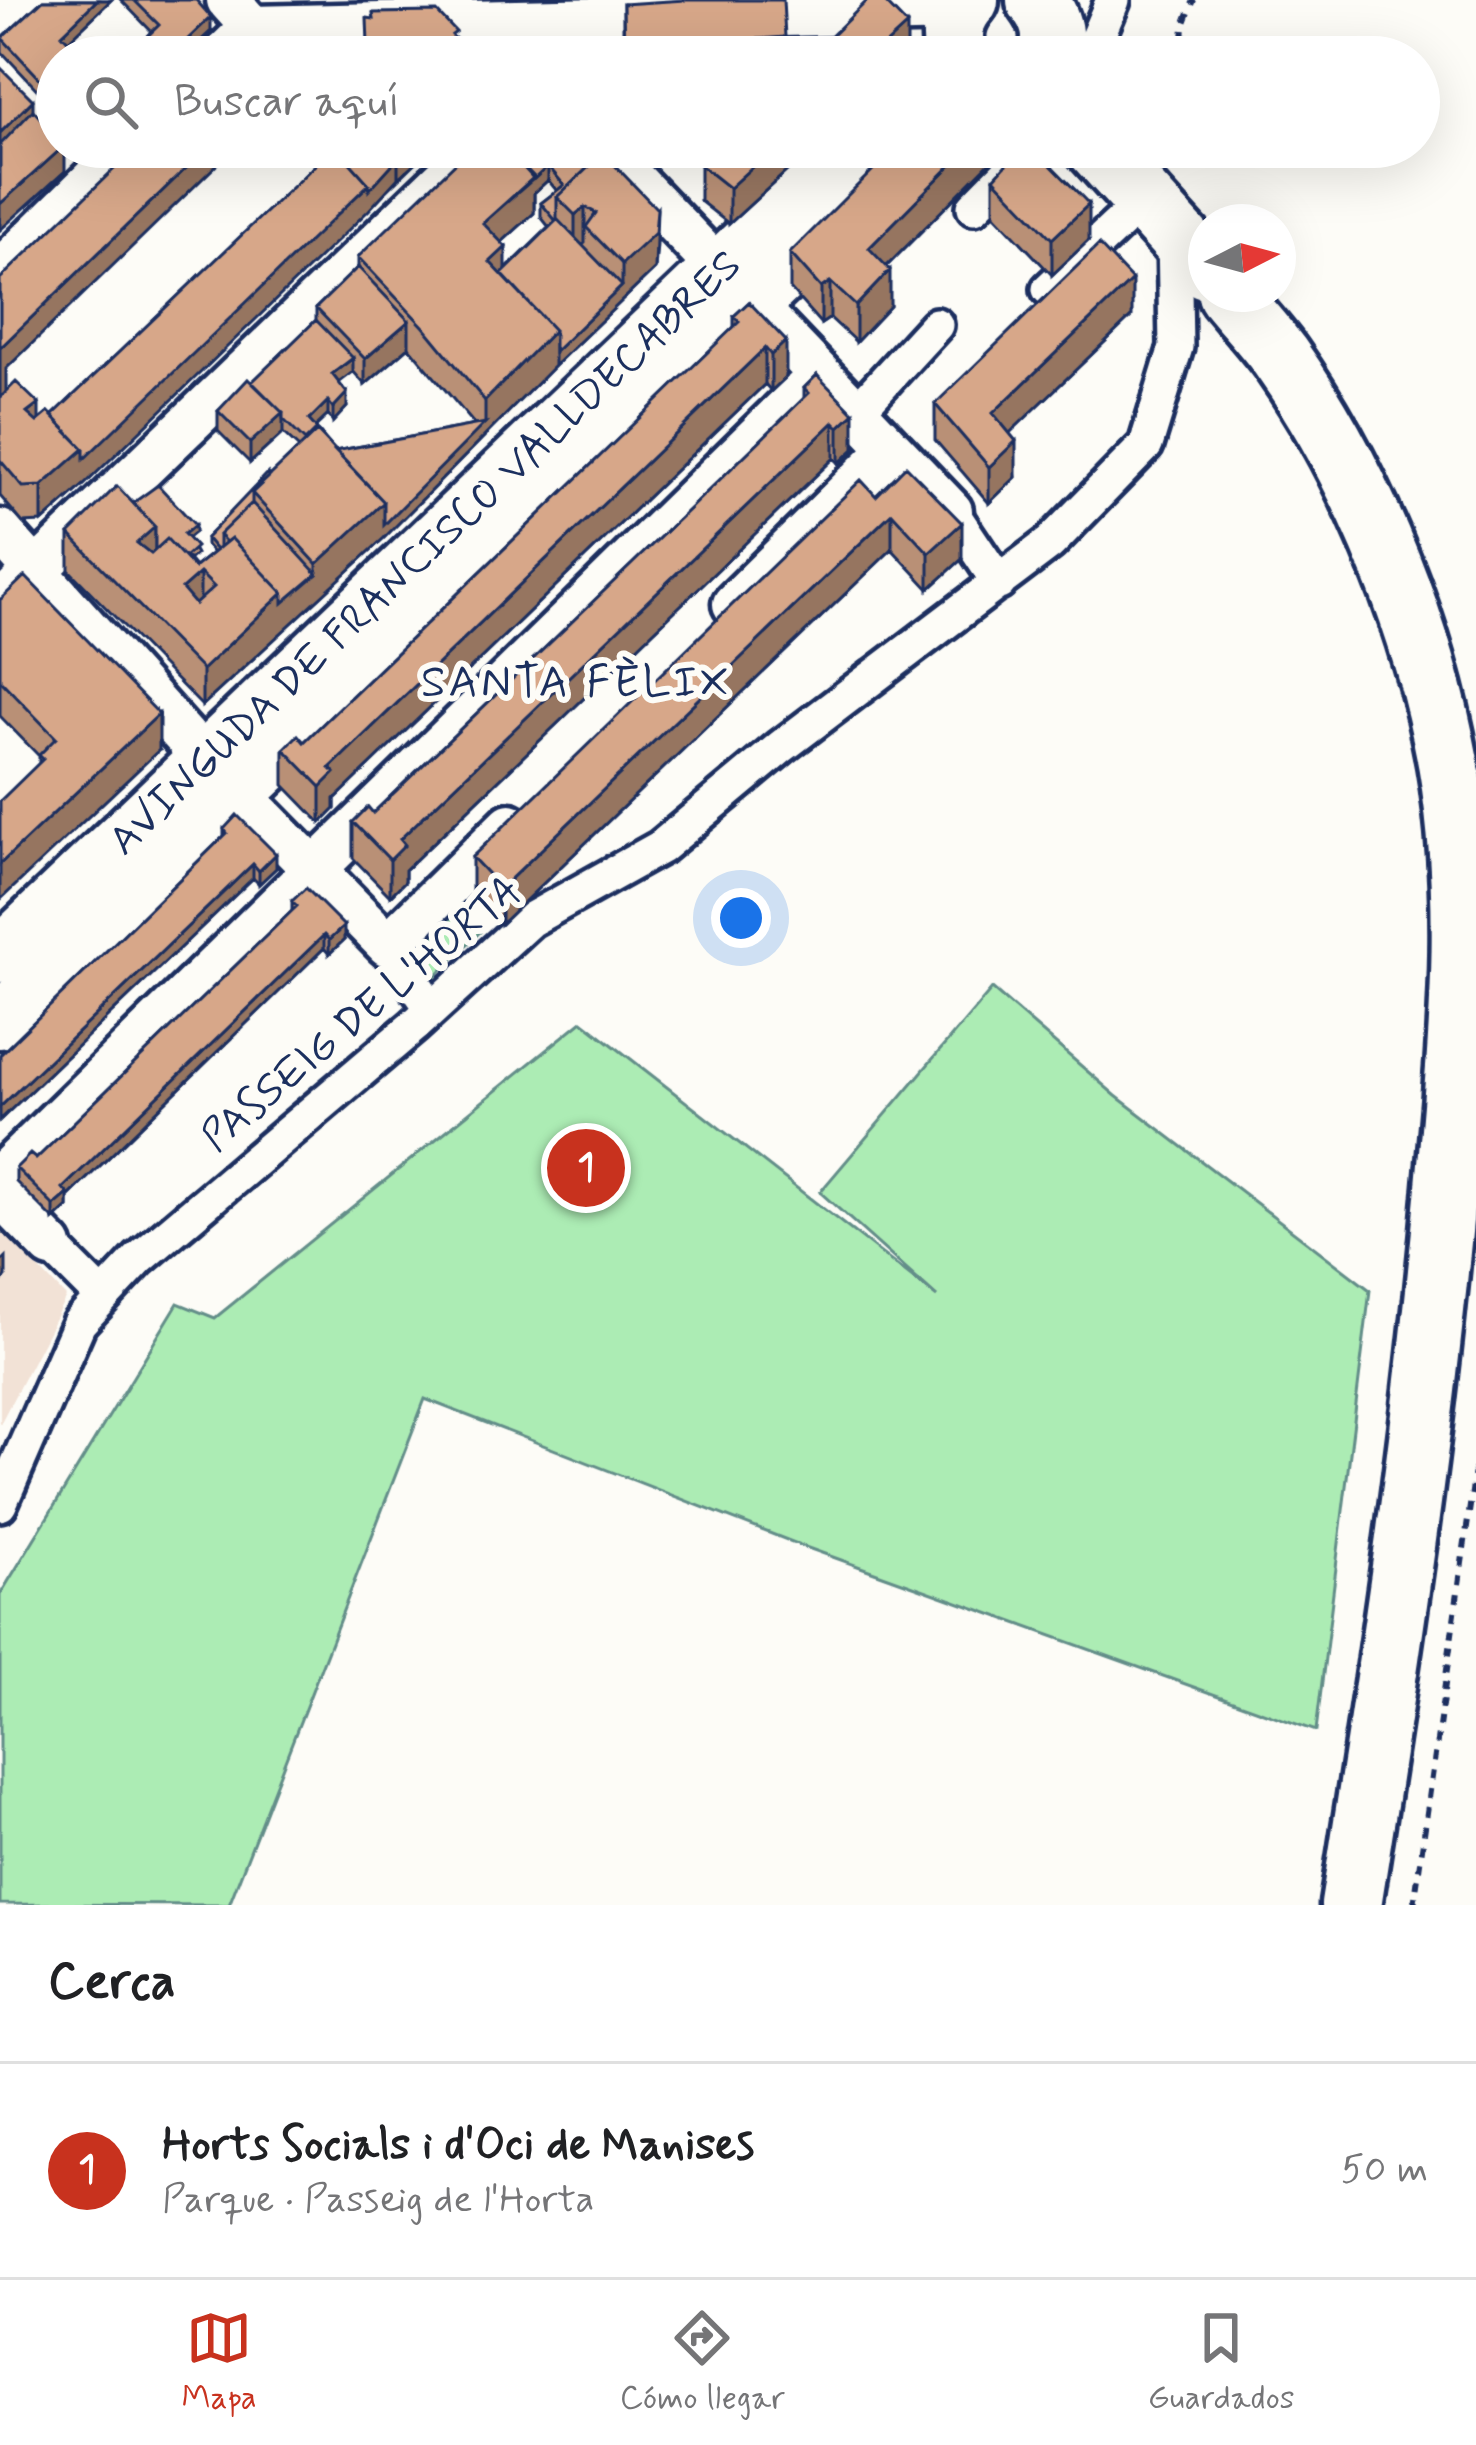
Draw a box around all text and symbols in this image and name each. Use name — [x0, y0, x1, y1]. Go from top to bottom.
search box — [36, 36, 1440, 168]
icon: search — [78, 69, 144, 135]
text: Buscar aquí — [174, 73, 400, 132]
north arrow — [1188, 204, 1296, 312]
street label: AVINGUDA DE FRANCISCO VALLDECABRES — [97, 239, 754, 869]
district label: SANTA FÈLIX — [421, 654, 731, 713]
street label: PASSEIG DE L'HORTA — [191, 864, 534, 1165]
your location — [711, 888, 771, 948]
pin: 1 — [547, 1123, 625, 1213]
text: Cerca — [48, 1950, 176, 2016]
text: Horts Socials i d'Oci de Manises — [162, 2116, 754, 2175]
text: 1 — [78, 2145, 96, 2196]
text: 50 m — [1341, 2145, 1428, 2196]
text: Parque · Passeig de l'Horta — [162, 2175, 594, 2226]
tab: Mapa — [181, 2305, 257, 2421]
tab: Cómo llegar — [620, 2305, 785, 2421]
tab: Guardados — [1148, 2305, 1295, 2421]

